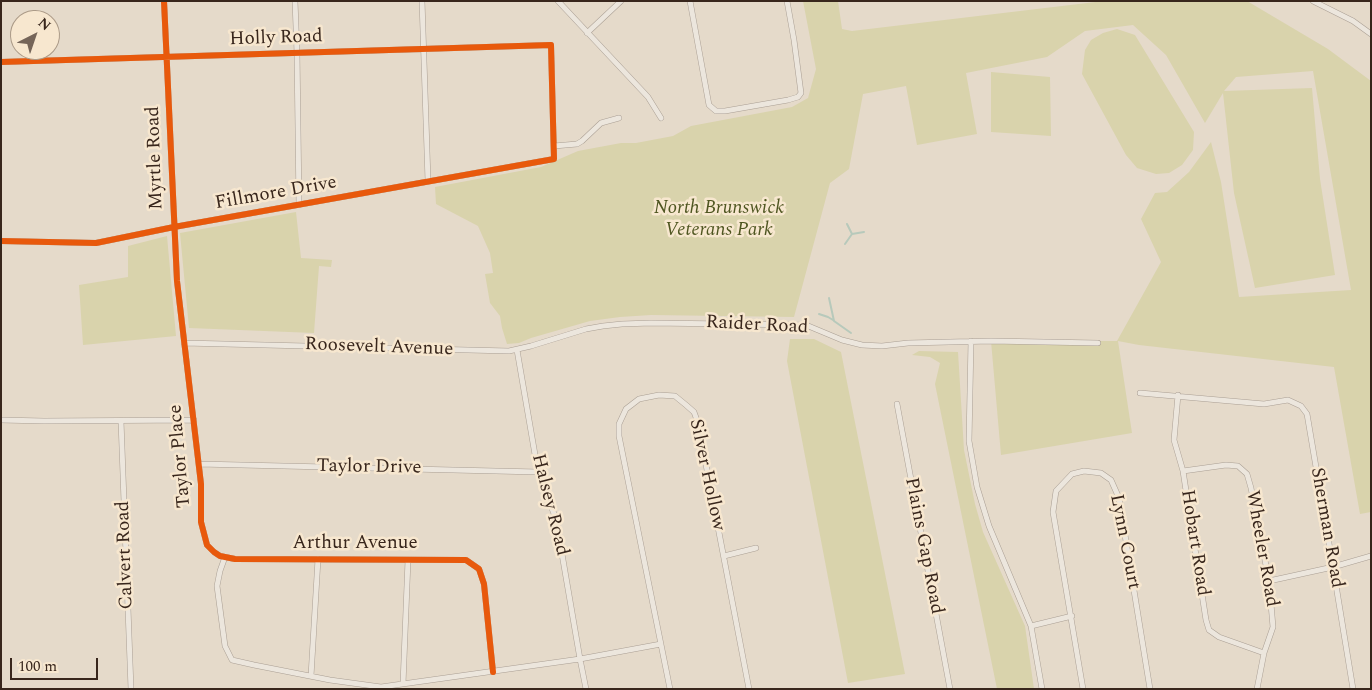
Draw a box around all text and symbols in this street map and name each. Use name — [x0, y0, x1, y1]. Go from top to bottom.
north arrow — [10, 10, 60, 60]
text: N — [33, 12, 56, 36]
street label: Holly Road — [229, 26, 323, 52]
street label: Myrtle Road — [143, 106, 169, 210]
street label: Fillmore Drive — [213, 172, 339, 216]
park label: North Brunswick Veterans Park — [654, 198, 784, 242]
street label: Raider Road — [705, 312, 809, 340]
street label: Roosevelt Avenue — [304, 334, 454, 362]
street label: Taylor Place — [165, 403, 197, 509]
street label: Silver Hollow — [683, 417, 729, 533]
street label: Halsey Road — [525, 452, 573, 558]
street label: Taylor Drive — [316, 456, 422, 480]
street label: Sherman Road — [1304, 466, 1348, 590]
street label: Plains Gap Road — [899, 476, 947, 616]
street label: Hobart Road — [1174, 488, 1214, 598]
street label: Wheeler Road — [1240, 489, 1282, 609]
street label: Lynn Court — [1104, 492, 1144, 592]
street label: Calvert Road — [113, 500, 139, 610]
street label: Arthur Avenue — [292, 533, 418, 555]
scale bar — [12, 648, 100, 680]
text: 100 m — [18, 655, 57, 678]

